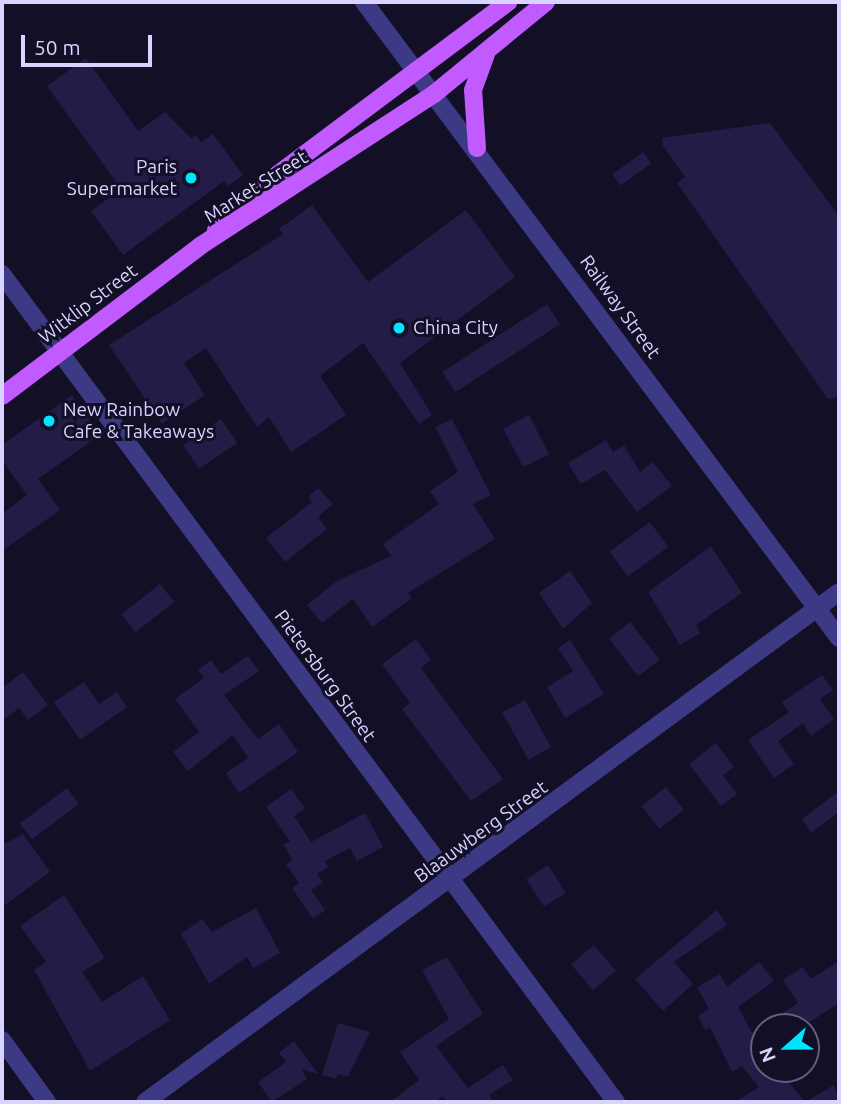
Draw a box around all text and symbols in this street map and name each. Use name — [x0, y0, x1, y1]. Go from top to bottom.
scale bar — [24, 21, 156, 65]
text: 50 m — [34, 35, 81, 59]
street label: Market Street — [200, 146, 312, 228]
place label: Paris Supermarket — [67, 156, 177, 200]
marker: Paris Supermarket — [183, 170, 199, 186]
street label: Railway Street — [575, 251, 665, 363]
street label: Witklip Street — [34, 259, 142, 349]
place label: China City — [413, 317, 498, 339]
marker: China City — [391, 320, 407, 336]
place label: New Rainbow Cafe & Takeaways — [63, 399, 214, 443]
marker: New Rainbow Cafe & Takeaways — [41, 413, 57, 429]
street label: Pietersburg Street — [270, 606, 380, 746]
street label: Blaauwberg Street — [410, 776, 552, 888]
north arrow — [750, 1013, 820, 1083]
text: N — [754, 1044, 780, 1065]

